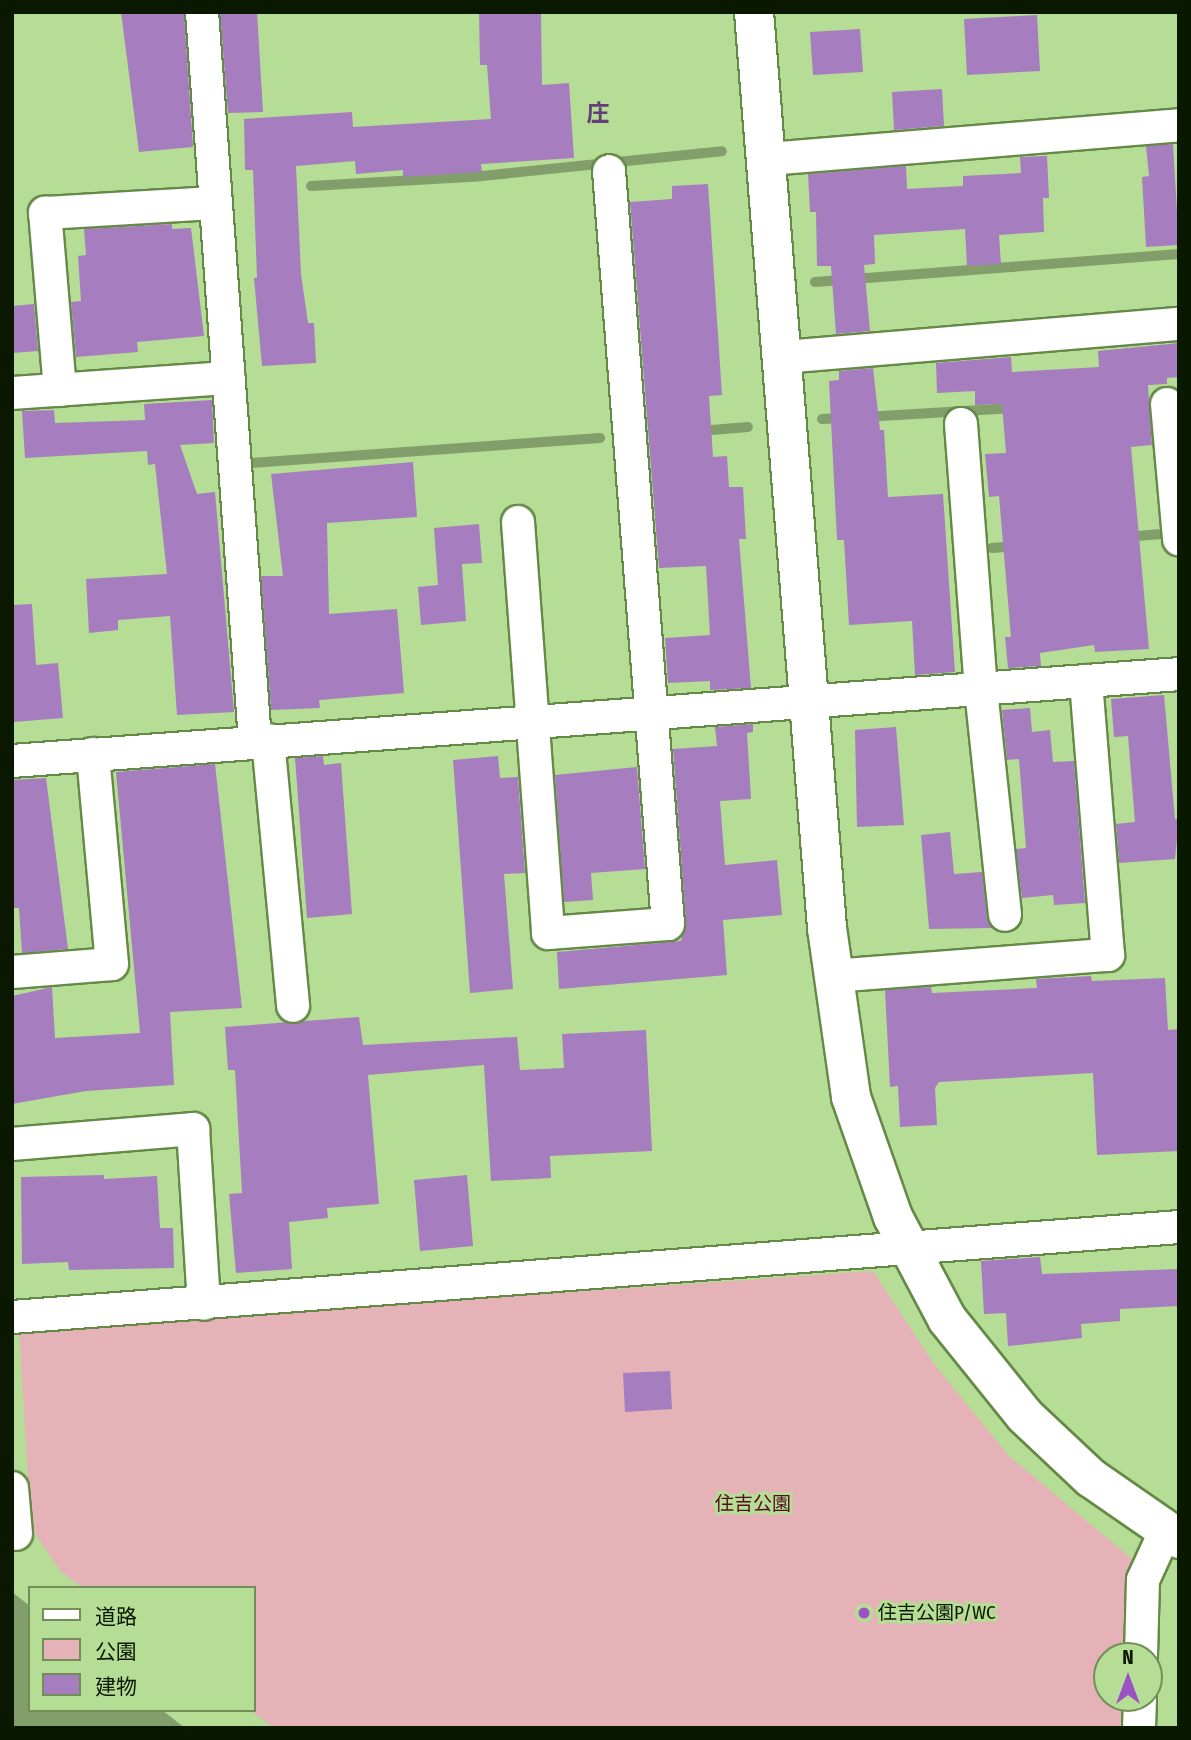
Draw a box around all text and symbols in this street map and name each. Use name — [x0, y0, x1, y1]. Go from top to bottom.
district label: 庄 — [587, 99, 609, 127]
park label: 住吉公園 — [715, 1493, 791, 1515]
legend — [28, 1586, 256, 1712]
place label: 住吉公園P/WC — [878, 1602, 996, 1624]
text: 道路 — [95, 1604, 137, 1630]
marker: 住吉公園P/WC — [856, 1605, 872, 1621]
text: 公園 — [95, 1639, 137, 1665]
north arrow — [1093, 1642, 1163, 1712]
text: N — [1122, 1646, 1134, 1669]
text: 建物 — [95, 1674, 137, 1700]

